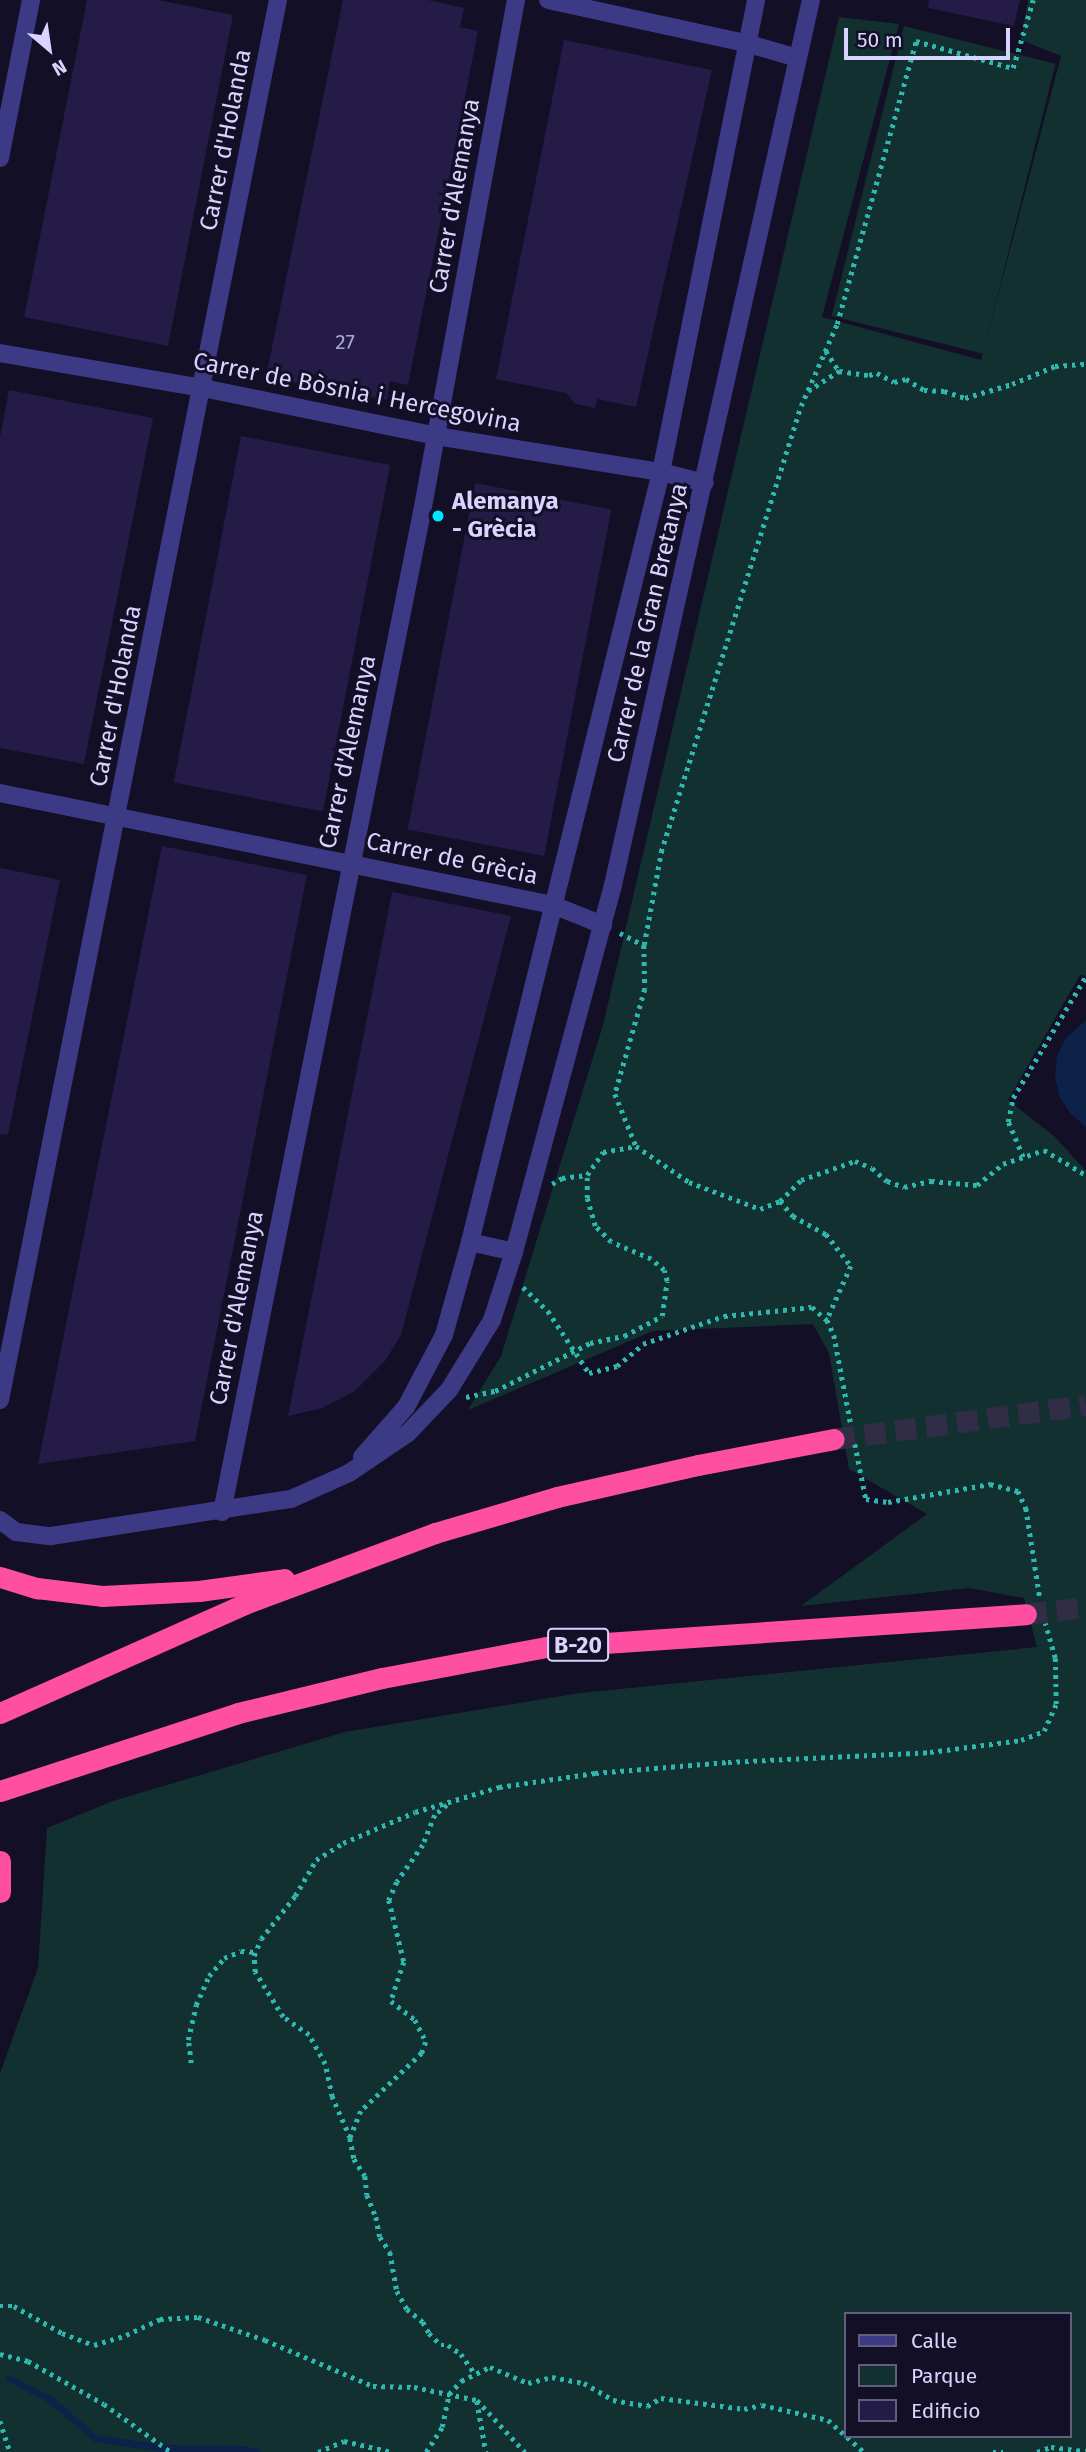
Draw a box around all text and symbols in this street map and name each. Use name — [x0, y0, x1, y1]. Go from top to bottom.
north arrow — [14, 14, 84, 84]
scale bar — [848, 14, 1014, 58]
text: 50 m — [857, 27, 903, 53]
street label: Carrer d'Holanda — [194, 47, 258, 233]
text: N — [48, 55, 71, 81]
street label: Carrer d'Alemanya — [424, 96, 486, 296]
house number: 27 — [335, 329, 355, 355]
street label: Carrer de Bòsnia i Hercegovina — [191, 347, 523, 439]
street label: Carrer de la Gran Bretanya — [602, 480, 694, 766]
place label: Alemanya - Grècia — [452, 488, 559, 544]
marker: Alemanya - Grècia — [430, 508, 446, 524]
street label: Carrer d'Holanda — [84, 603, 148, 789]
street label: Carrer d'Alemanya — [313, 652, 383, 852]
street label: Carrer de Grècia — [364, 827, 540, 891]
street label: Carrer d'Alemanya — [204, 1208, 270, 1408]
road number: B-20 — [546, 1626, 610, 1664]
legend — [844, 2312, 1072, 2438]
text: Calle — [911, 2328, 957, 2354]
text: Parque — [911, 2363, 977, 2389]
text: Edificio — [911, 2398, 981, 2424]

